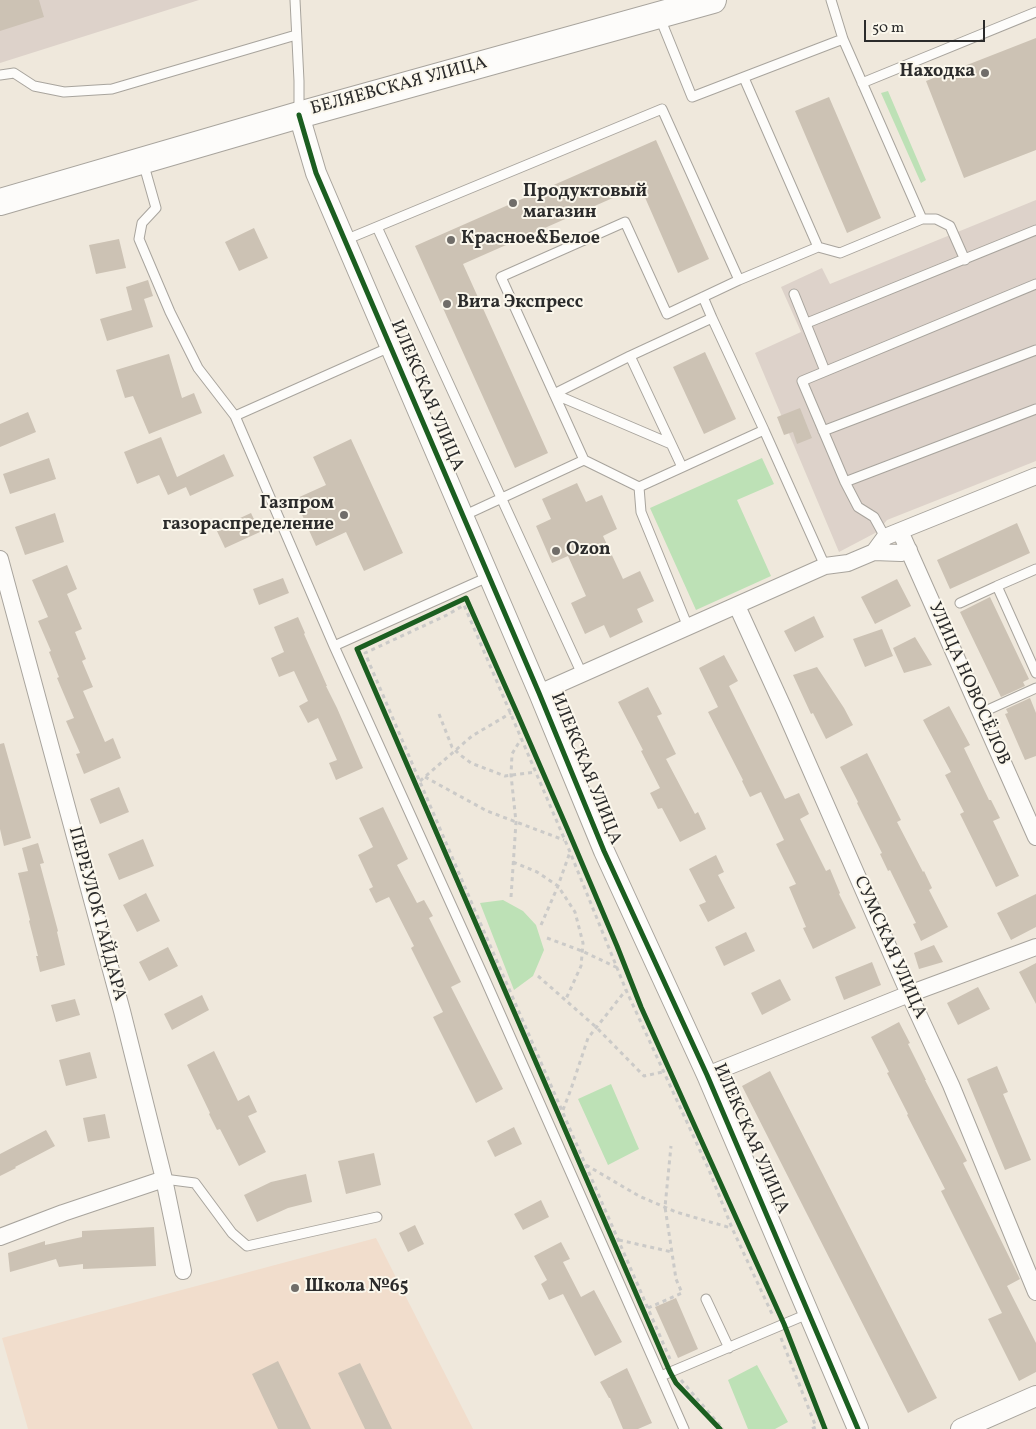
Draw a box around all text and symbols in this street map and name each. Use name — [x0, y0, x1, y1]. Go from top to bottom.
scale bar — [866, 10, 987, 42]
text: 50 m — [872, 18, 904, 39]
street label: БЕЛЯЕВСКАЯ УЛИЦА — [308, 53, 490, 121]
place label: Находка — [899, 62, 975, 84]
marker: Находка — [979, 67, 991, 79]
place label: Продуктовый магазин — [523, 182, 647, 224]
marker: Продуктовый магазин — [507, 197, 519, 209]
place label: Красное&Белое — [461, 229, 600, 251]
marker: Красное&Белое — [445, 234, 457, 246]
place label: Вита Экспресс — [457, 293, 583, 315]
marker: Вита Экспресс — [441, 298, 453, 310]
street label: ИЛЕКСКАЯ УЛИЦА — [384, 317, 468, 475]
place label: Газпром газораспределение — [162, 494, 334, 536]
marker: Газпром газораспределение — [338, 509, 350, 521]
place label: Ozon — [566, 540, 611, 562]
marker: Ozon — [550, 545, 562, 557]
street label: УЛИЦА НОВОСЁЛОВ — [922, 599, 1014, 769]
street label: ИЛЕКСКАЯ УЛИЦА — [545, 690, 625, 848]
street label: ПЕРЕУЛОК ГАЙДАРА — [62, 825, 130, 1003]
street label: СУМСКАЯ УЛИЦА — [848, 873, 930, 1023]
street label: ИЛЕКСКАЯ УЛИЦА — [707, 1060, 793, 1218]
place label: Школа №65 — [305, 1277, 408, 1299]
marker: Школа №65 — [289, 1282, 301, 1294]

